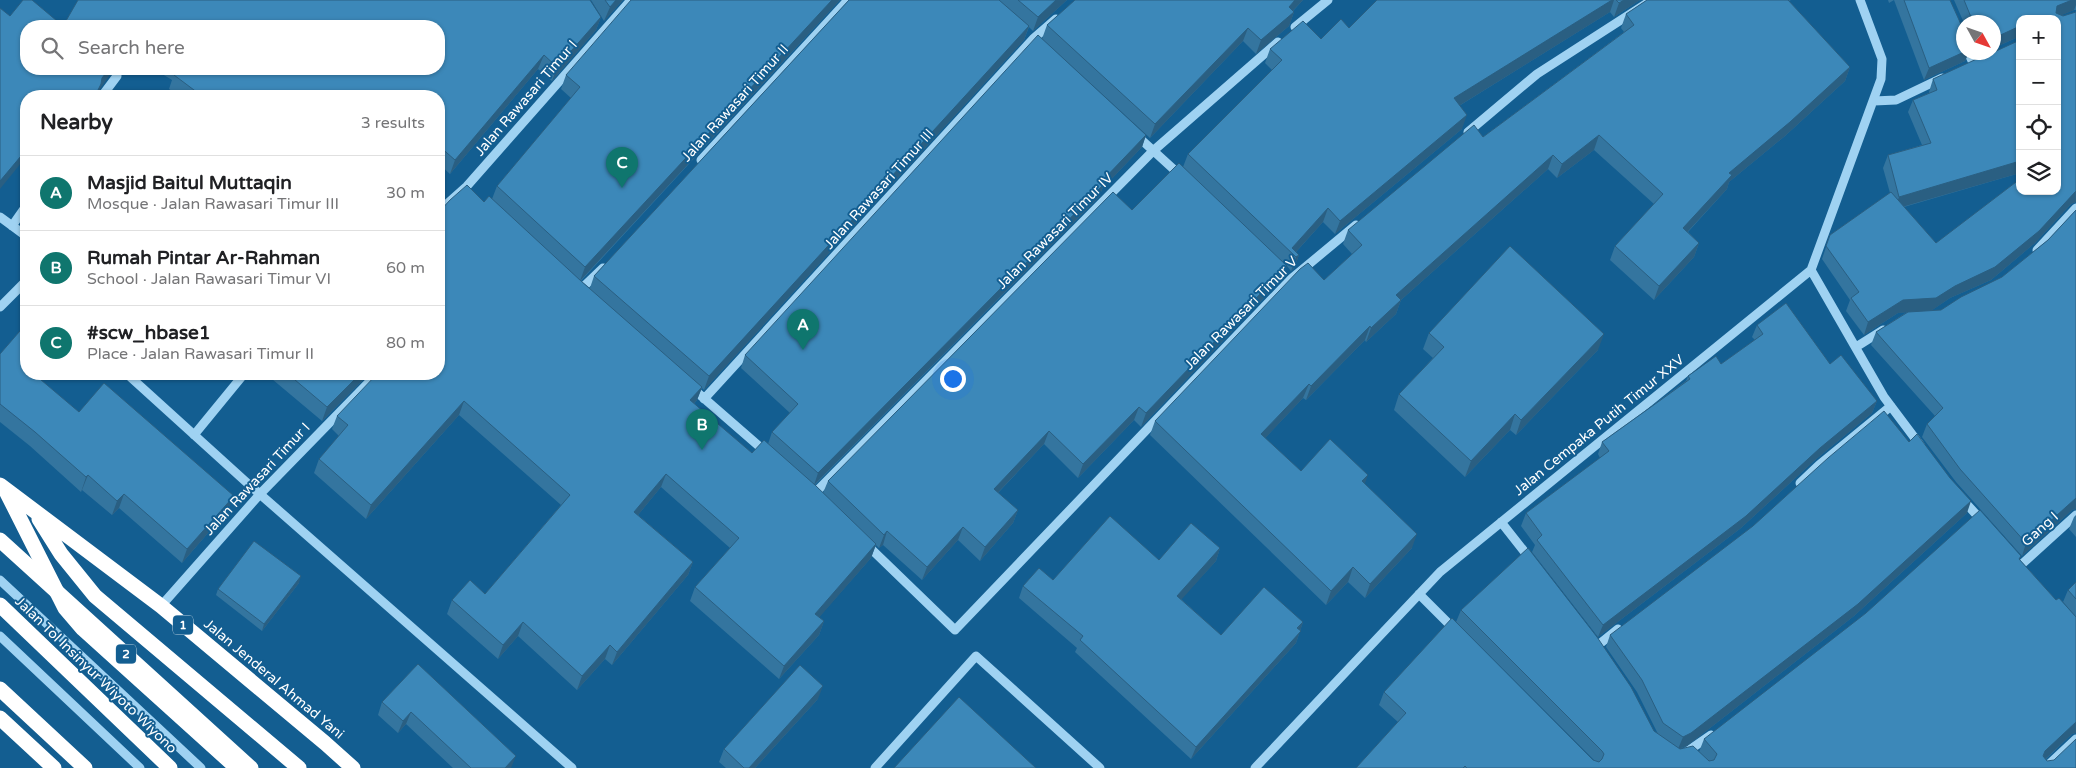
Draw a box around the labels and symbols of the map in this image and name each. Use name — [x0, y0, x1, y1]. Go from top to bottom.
north arrow — [1956, 15, 2001, 60]
street label: Jalan Rawasari Timur I — [471, 37, 581, 159]
street label: Jalan Rawasari Timur II — [678, 41, 792, 165]
street label: Jalan Rawasari Timur III — [821, 125, 937, 253]
pin: C — [606, 147, 638, 188]
street label: Jalan Rawasari Timur IV — [993, 169, 1117, 293]
street label: Jalan Rawasari Timur V — [1181, 253, 1301, 373]
pin: A — [787, 309, 819, 350]
street label: Jalan Cempaka Putih Timur XXV — [1510, 351, 1688, 499]
your location — [940, 366, 966, 392]
pin: B — [686, 409, 718, 450]
street label: Jalan Rawasari Timur I — [200, 419, 314, 539]
street label: Gang I — [2018, 508, 2062, 550]
street label: Jalan Tol Insinyur Wiyoto Wiyono — [12, 593, 180, 757]
street label: Jalan Jenderal Ahmad Yani — [200, 615, 348, 743]
road number: 1 — [173, 616, 193, 634]
road number: 2 — [116, 644, 136, 664]

